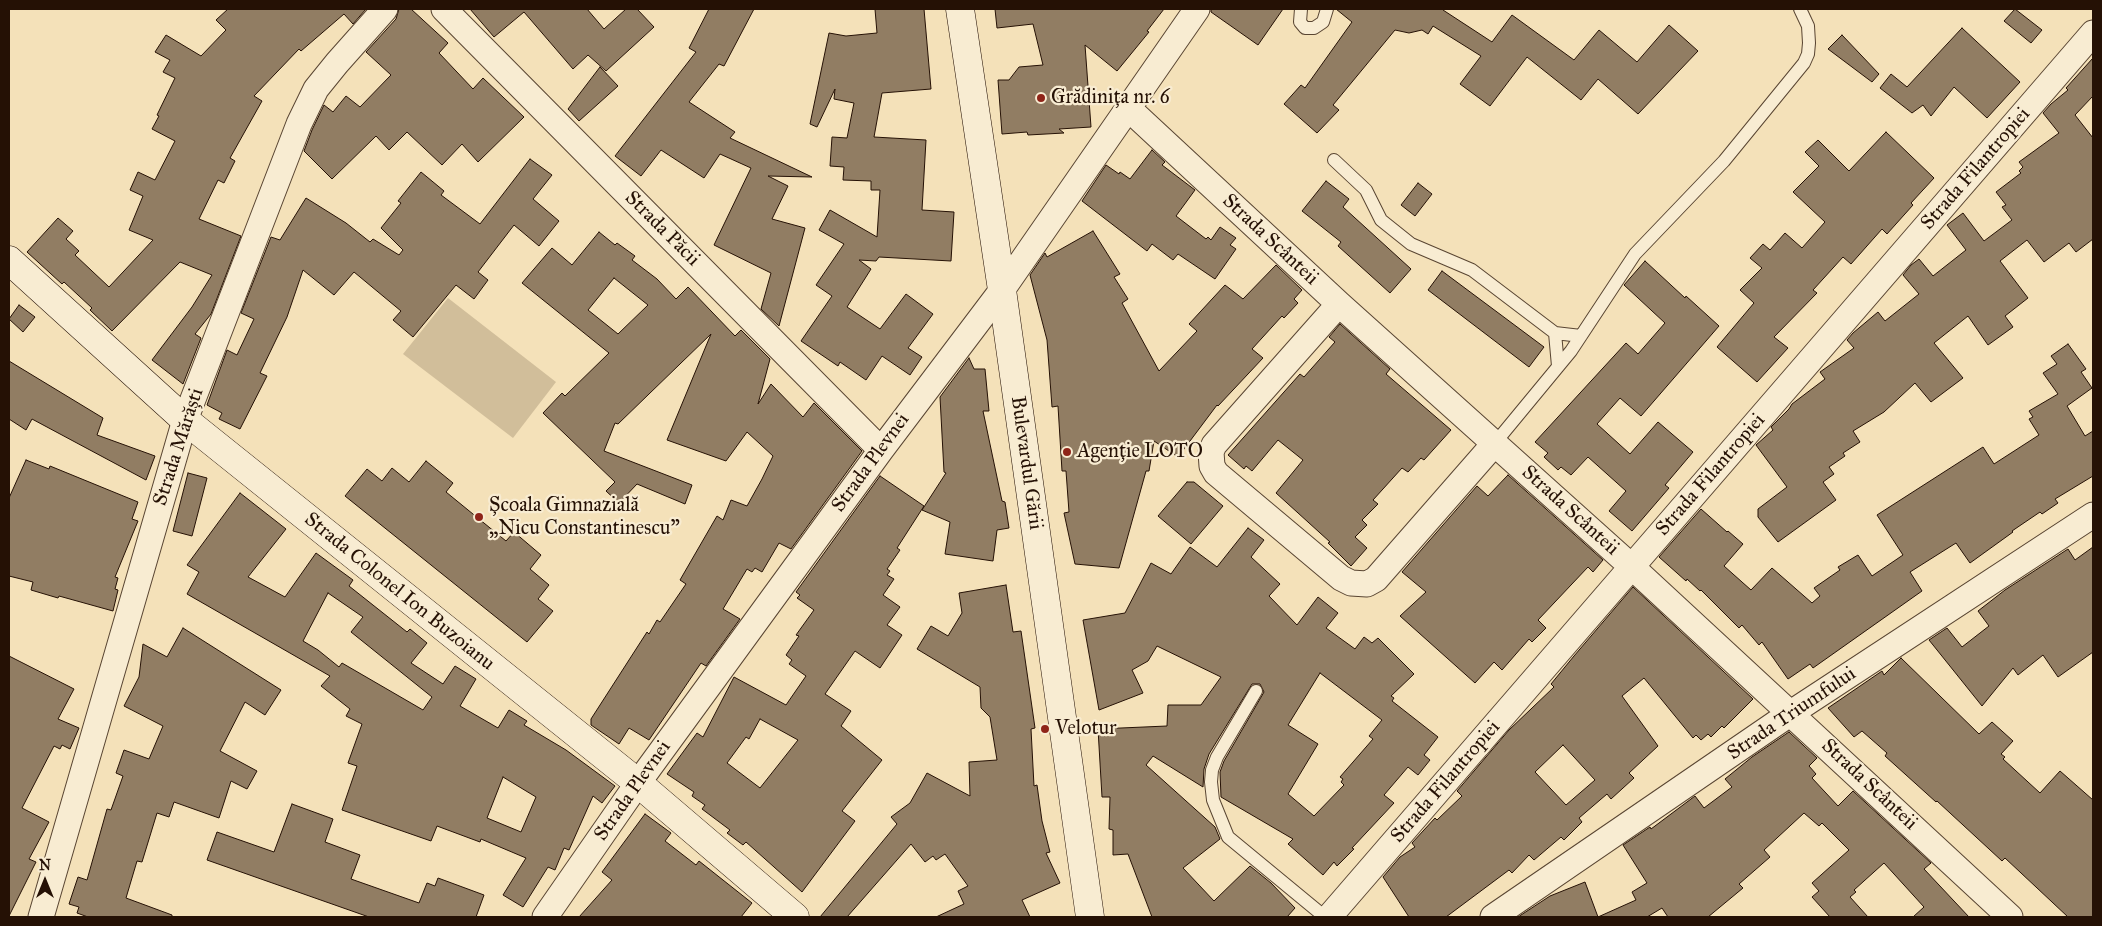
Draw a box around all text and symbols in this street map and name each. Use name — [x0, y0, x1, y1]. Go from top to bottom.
place label: Grădinița nr. 6 — [1051, 86, 1170, 110]
marker: Grădinița nr. 6 — [1035, 92, 1047, 104]
street label: Strada Filantropiei — [1916, 103, 2036, 235]
street label: Strada Păcii — [619, 186, 705, 272]
street label: Strada Scânteii — [1217, 189, 1323, 291]
street label: Strada Mărăști — [149, 385, 209, 509]
street label: Bulevardul Gării — [1005, 395, 1047, 531]
street label: Strada Plevnei — [827, 409, 915, 517]
street label: Strada Filantropiei — [1651, 409, 1771, 541]
place label: Agenție LOTO — [1077, 440, 1203, 464]
marker: Agenție LOTO — [1061, 446, 1073, 458]
street label: Strada Scânteii — [1516, 461, 1624, 561]
place label: Școala Gimnazială „Nicu Constantinescu” — [489, 494, 680, 541]
street label: Strada Colonel Ion Buzoianu — [299, 508, 499, 676]
marker: Școala Gimnazială „Nicu Constantinescu” — [473, 511, 485, 523]
street label: Strada Triumfului — [1723, 662, 1861, 766]
street label: Strada Filantropiei — [1386, 716, 1506, 848]
place label: Velotur — [1055, 717, 1117, 741]
marker: Velotur — [1039, 723, 1051, 735]
street label: Strada Scânteii — [1816, 734, 1922, 836]
street label: Strada Plevnei — [590, 736, 676, 846]
north arrow — [20, 856, 70, 906]
text: N — [39, 857, 51, 874]

